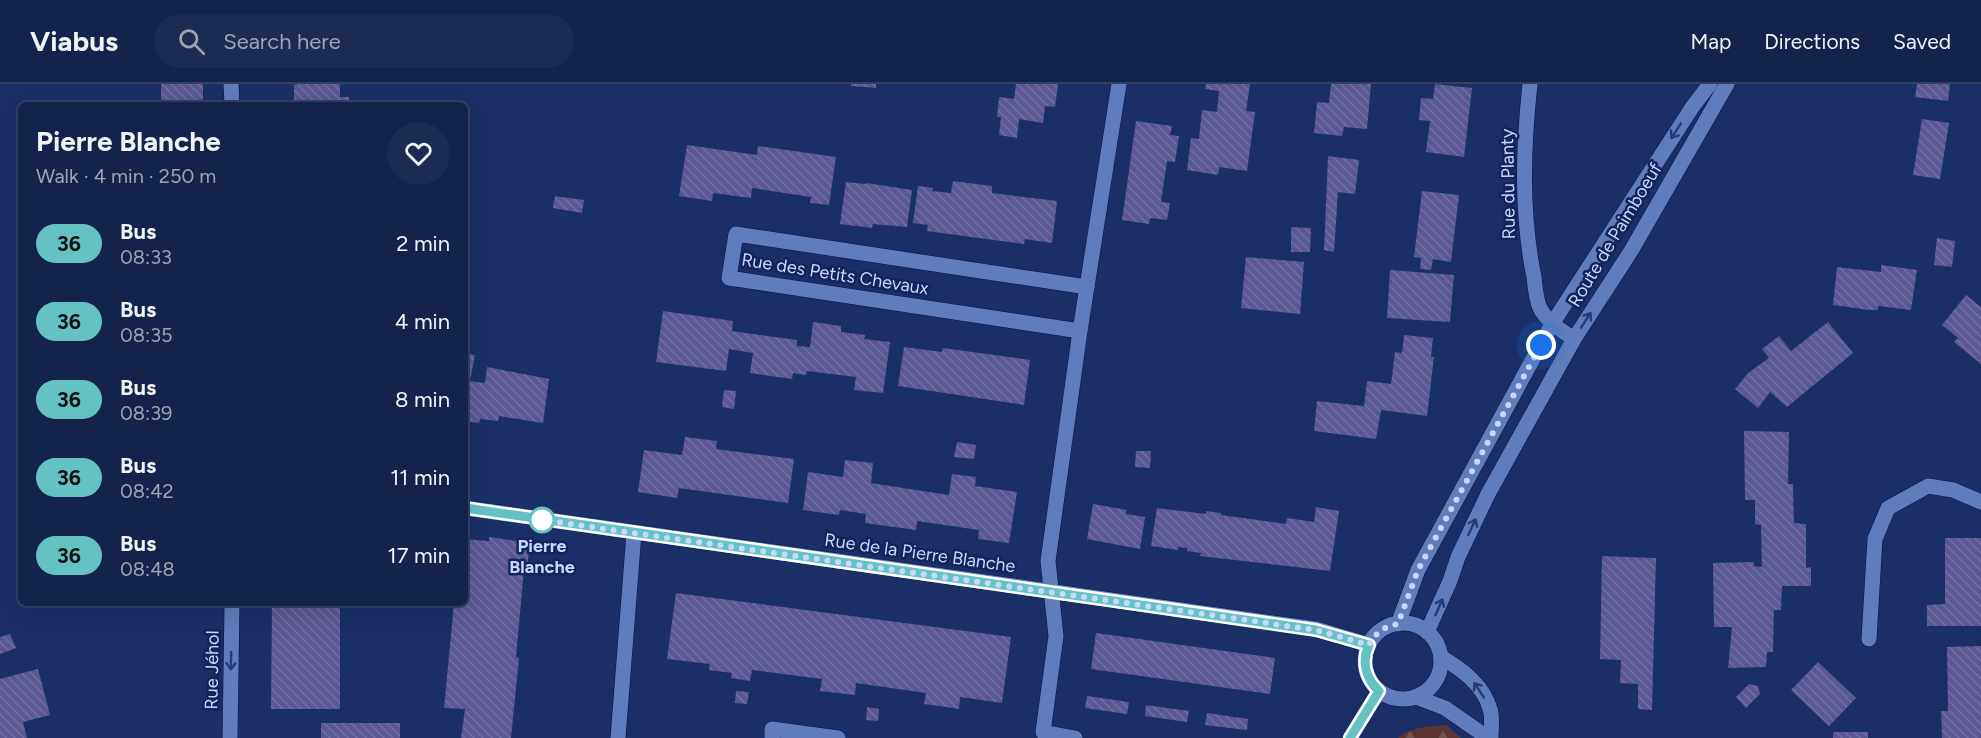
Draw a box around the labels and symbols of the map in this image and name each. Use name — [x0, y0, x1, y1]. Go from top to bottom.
one-way arrow — [1670, 123, 1683, 140]
street label: Rue du Planty — [1496, 128, 1520, 239]
street label: Route de Paimboeuf — [1563, 159, 1667, 311]
street label: Rue des Petits Chevaux — [740, 248, 931, 300]
one-way arrow — [1581, 312, 1593, 329]
your location — [1526, 330, 1556, 360]
marker: Pierre Blanche — [529, 507, 555, 533]
one-way arrow — [1466, 519, 1478, 537]
street label: Rue de la Pierre Blanche — [823, 529, 1017, 577]
place label: Pierre Blanche — [509, 535, 575, 578]
one-way arrow — [1433, 598, 1445, 616]
street label: Rue Jéhol — [200, 630, 224, 710]
one-way arrow — [225, 651, 237, 671]
one-way arrow — [1473, 681, 1486, 698]

